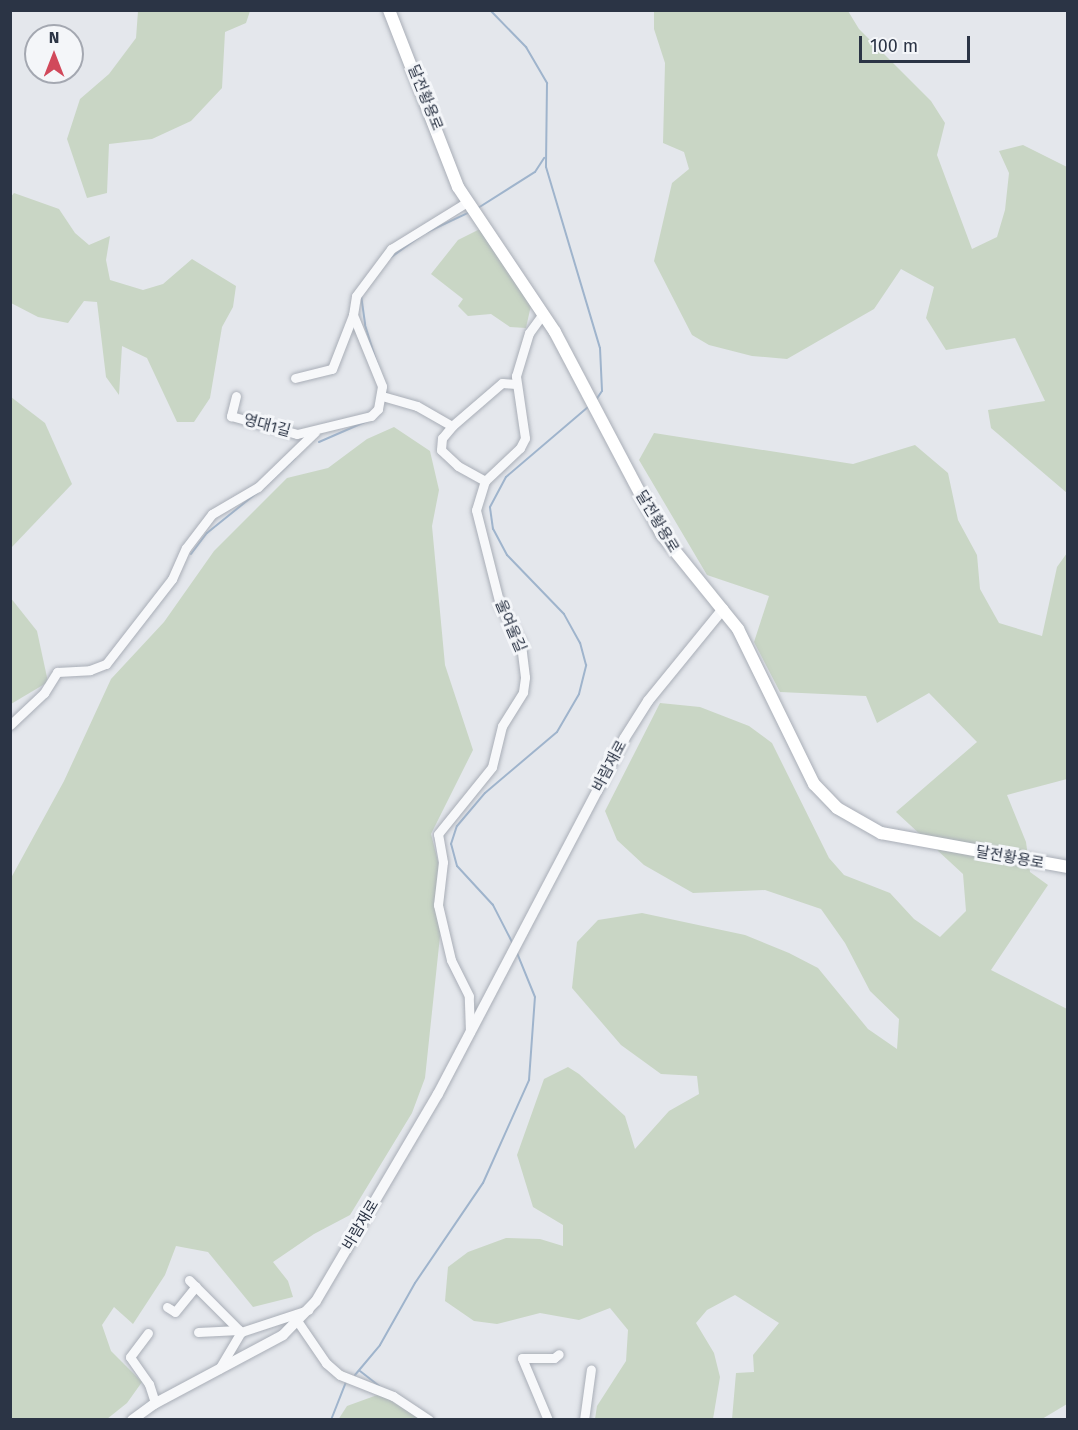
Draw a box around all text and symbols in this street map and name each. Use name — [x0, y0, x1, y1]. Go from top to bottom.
north arrow — [24, 24, 84, 84]
scale bar — [862, 24, 973, 62]
text: N — [49, 28, 59, 47]
text: 100 m — [870, 35, 918, 57]
street label: 달전황용로 — [404, 63, 446, 133]
street label: 영대1길 — [242, 411, 292, 441]
street label: 달전황용로 — [632, 488, 682, 556]
street label: 울여울길 — [491, 597, 529, 655]
street label: 바람재로 — [589, 737, 631, 795]
street label: 달전황용로 — [974, 843, 1046, 873]
street label: 바람재로 — [339, 1197, 383, 1253]

